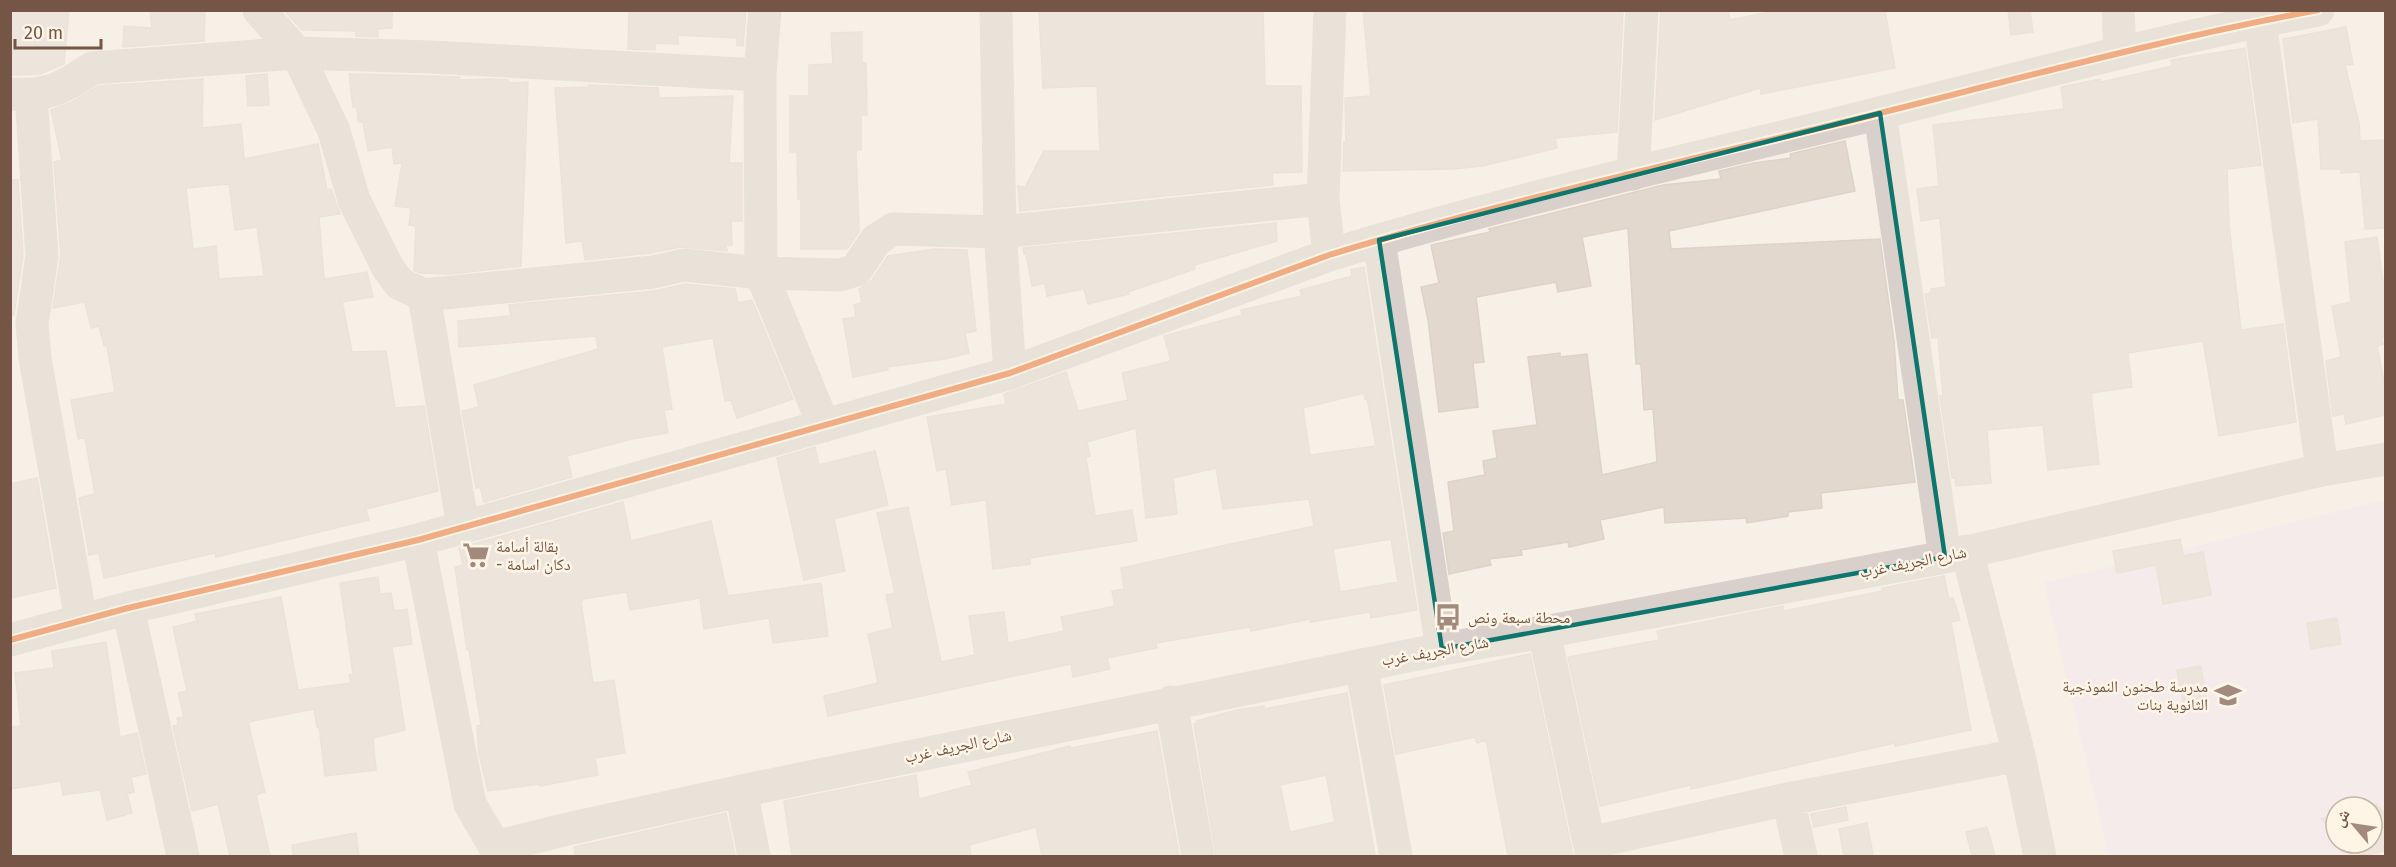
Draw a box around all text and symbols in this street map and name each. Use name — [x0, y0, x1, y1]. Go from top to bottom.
scale bar — [15, 12, 100, 50]
text: 20 m — [24, 22, 63, 44]
place label: بقالة أسامة - دكان اسامة — [496, 537, 571, 575]
supermarket icon: بقالة أسامة - دكان اسامة — [461, 540, 491, 570]
street label: شارع الجريف غرب — [1858, 542, 1968, 583]
bus stop icon: محطة سبعة ونص — [1433, 602, 1463, 632]
place label: محطة سبعة ونص — [1468, 608, 1570, 628]
street label: شارع الجريف غرب — [1380, 632, 1490, 671]
place label: مدرسة طحنون النموذجية الثانوية بنات — [2062, 677, 2208, 714]
school or university icon: مدرسة طحنون النموذجية الثانوية بنات — [2213, 680, 2243, 710]
street label: شارع الجريف غرب — [903, 725, 1013, 768]
north arrow — [2324, 795, 2384, 855]
text: ش — [2329, 806, 2354, 830]

